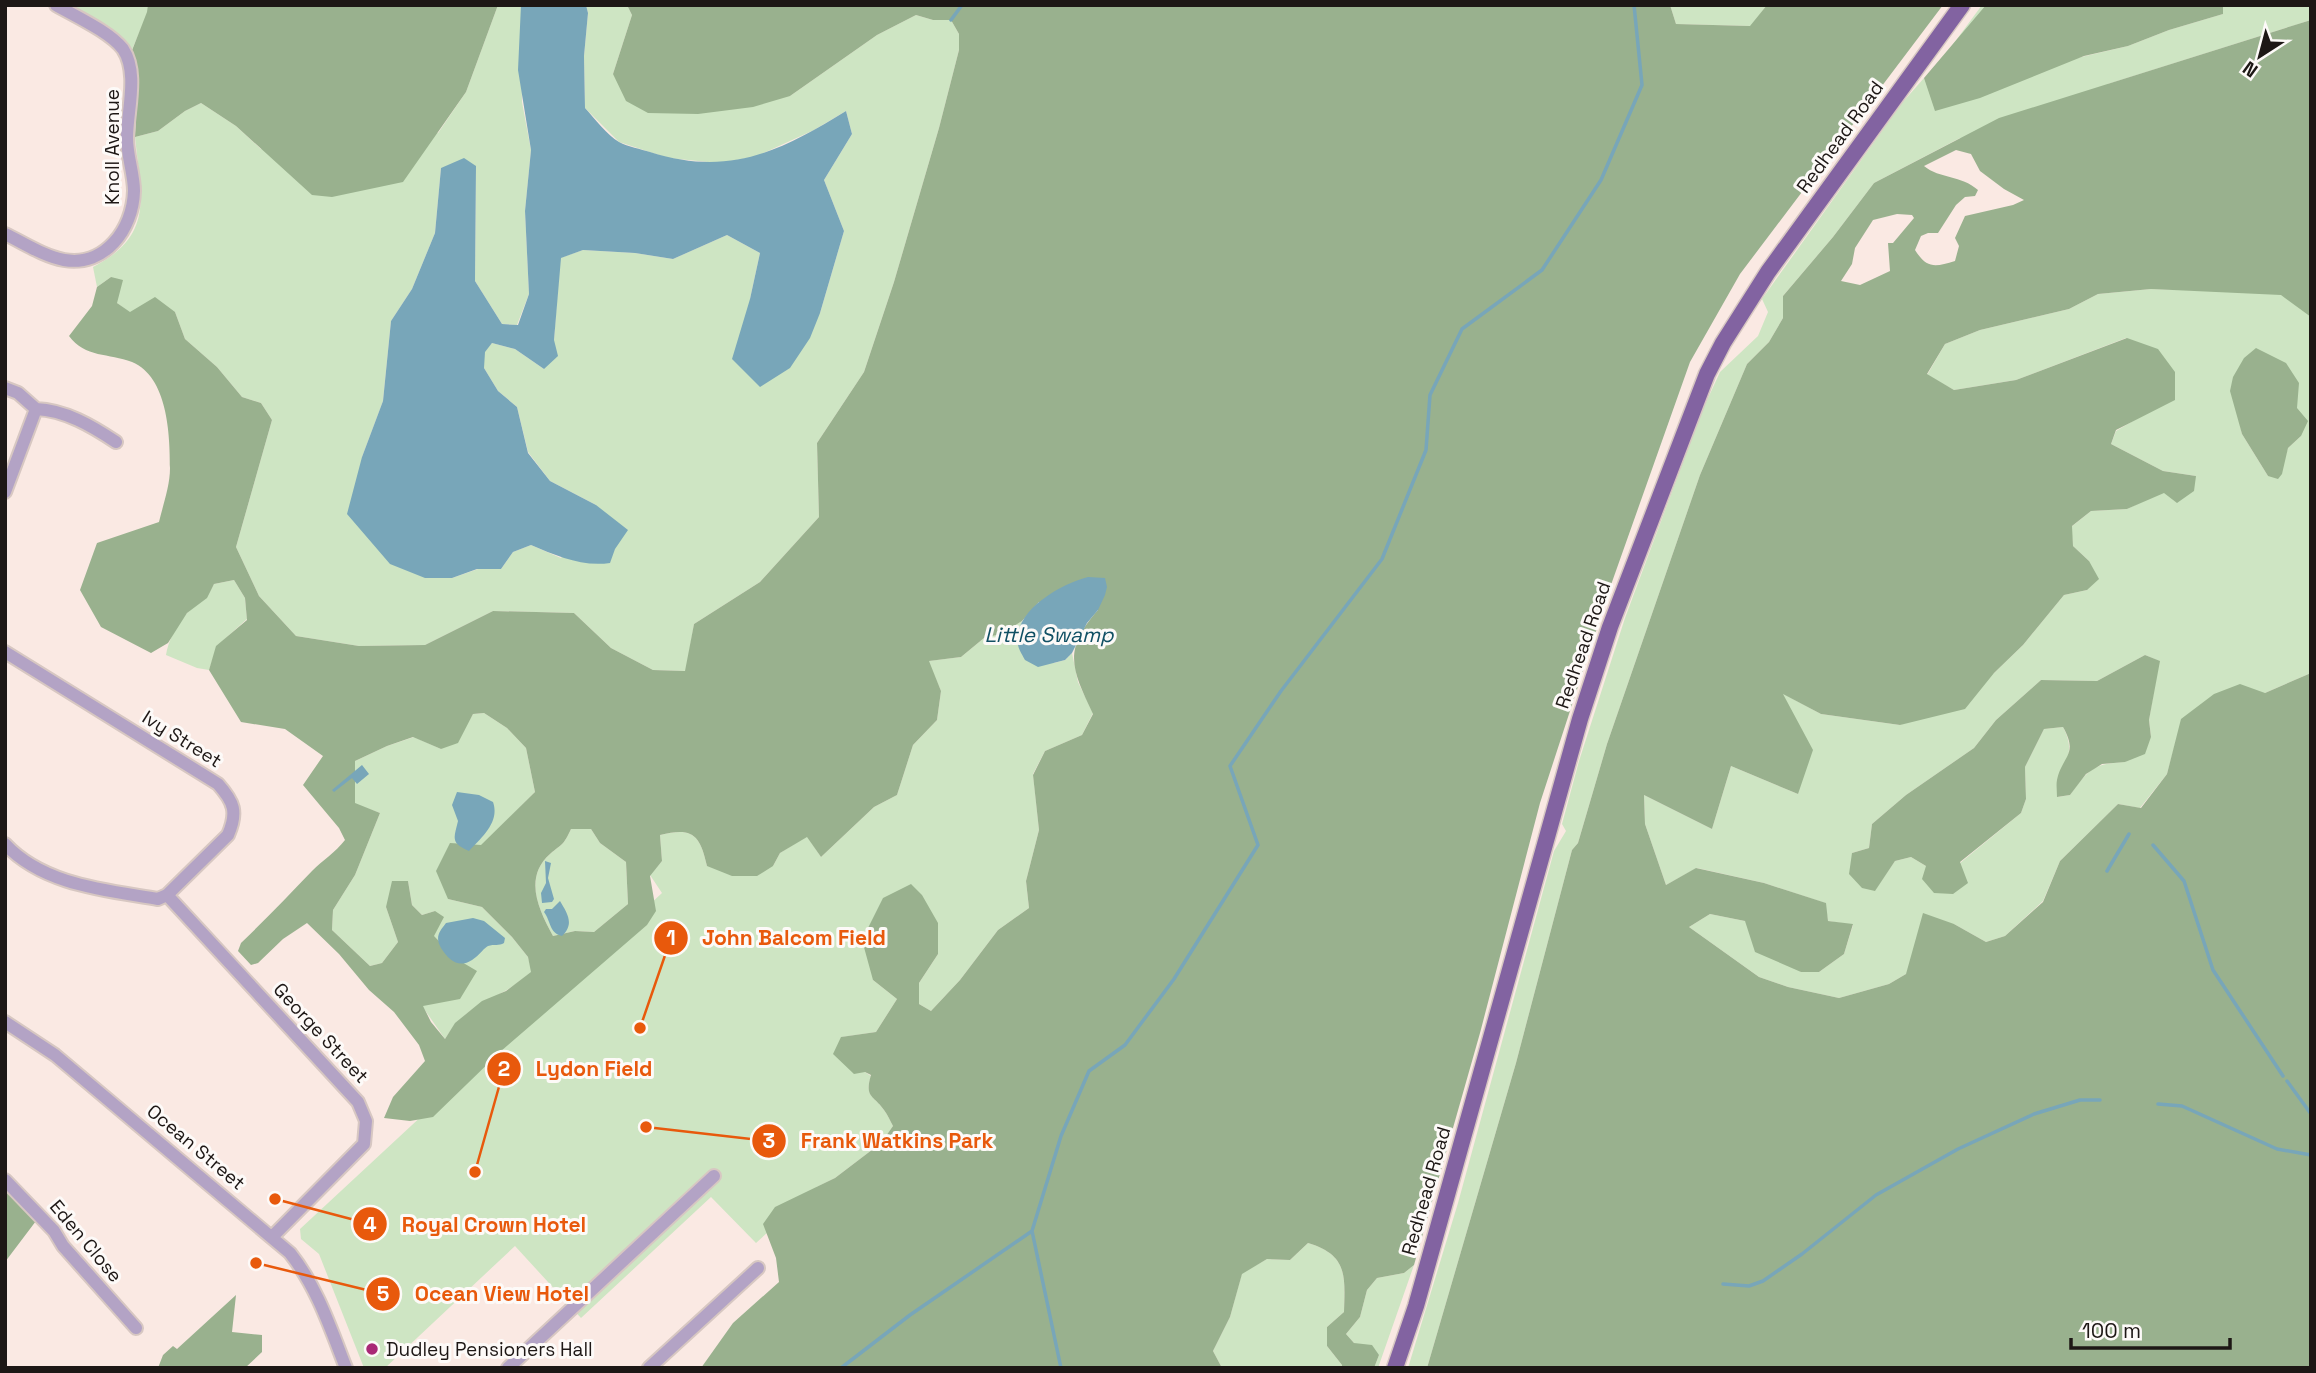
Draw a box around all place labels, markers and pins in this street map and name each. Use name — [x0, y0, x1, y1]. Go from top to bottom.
callout: John Balcom Field — [653, 917, 900, 959]
callout: Lydon Field — [487, 1048, 666, 1090]
callout: Frank Watkins Park — [751, 1120, 1007, 1162]
callout: Royal Crown Hotel — [352, 1203, 600, 1245]
callout: Ocean View Hotel — [365, 1273, 603, 1315]
place label: Dudley Pensioners Hall — [386, 1337, 593, 1362]
marker: Dudley Pensioners Hall — [364, 1341, 380, 1357]

